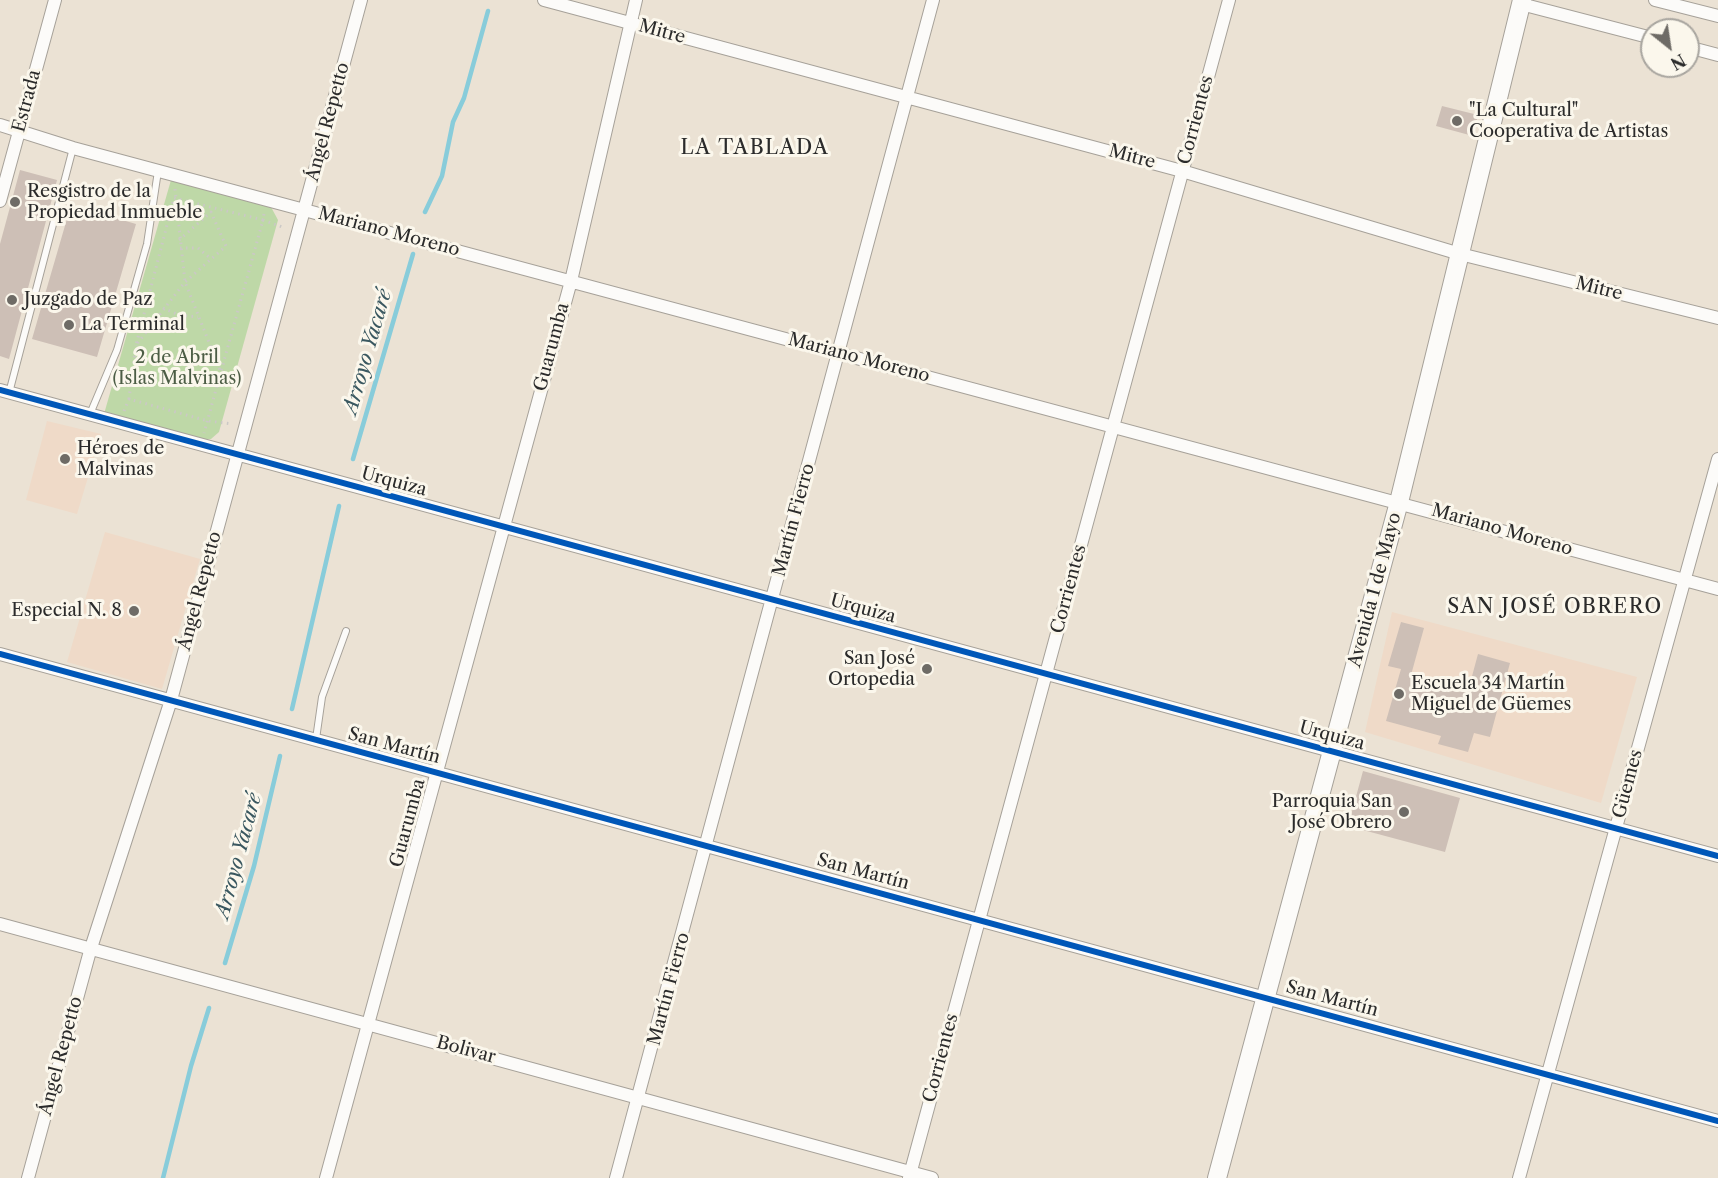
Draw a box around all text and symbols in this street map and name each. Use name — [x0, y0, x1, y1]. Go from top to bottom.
street label: Mitre — [636, 15, 688, 49]
north arrow — [1640, 18, 1700, 78]
text: N — [1667, 50, 1689, 74]
street label: Ángel Repetto — [302, 60, 354, 184]
street label: Estrada — [8, 67, 46, 135]
street label: Corrientes — [1174, 73, 1218, 167]
place label: "La Cultural" Cooperativa de Artistas — [1469, 100, 1668, 142]
marker: "La Cultural" Cooperativa de Artistas — [1450, 114, 1464, 128]
district label: LA TABLADA — [681, 136, 829, 160]
street label: Mitre — [1106, 140, 1158, 174]
place label: Resgistro de la Propiedad Inmueble — [27, 181, 202, 224]
marker: Resgistro de la Propiedad Inmueble — [8, 195, 22, 209]
street label: Mariano Moreno — [316, 203, 462, 261]
street label: Mitre — [1573, 273, 1625, 305]
water label: Arroyo Yacaré — [339, 287, 397, 417]
place label: Juzgado de Paz — [24, 289, 153, 311]
marker: Juzgado de Paz — [5, 293, 19, 307]
street label: Guarumba — [530, 300, 574, 394]
place label: La Terminal — [81, 314, 185, 336]
marker: La Terminal — [62, 318, 76, 332]
street label: Mariano Moreno — [786, 329, 932, 387]
park label: 2 de Abril (Islas Malvinas) — [112, 347, 242, 389]
place label: Héroes de Malvinas — [77, 438, 164, 480]
marker: Héroes de Malvinas — [58, 452, 72, 466]
street label: Martín Fierro — [769, 461, 819, 579]
street label: Urquiza — [359, 463, 429, 501]
street label: Mariano Moreno — [1429, 500, 1575, 560]
street label: Avenida 1 de Mayo — [1344, 510, 1406, 670]
street label: Ángel Repetto — [174, 529, 226, 653]
street label: Corrientes — [1047, 542, 1091, 636]
street label: Urquiza — [828, 590, 898, 628]
district label: SAN JOSÉ OBRERO — [1447, 595, 1663, 619]
place label: Especial N. 8 — [11, 600, 122, 622]
marker: Especial N. 8 — [127, 604, 141, 618]
place label: San José Ortopedia — [828, 648, 915, 690]
marker: San José Ortopedia — [920, 662, 934, 676]
place label: Escuela 34 Martín Miguel de Güemes — [1411, 673, 1571, 716]
marker: Escuela 34 Martín Miguel de Güemes — [1392, 687, 1406, 701]
street label: Urquiza — [1297, 717, 1367, 755]
street label: San Martín — [346, 723, 442, 769]
street label: Güemes — [1609, 747, 1647, 821]
street label: Guarumba — [386, 776, 430, 870]
water label: Arroyo Yacaré — [211, 791, 267, 921]
place label: Parroquia San José Obrero — [1272, 791, 1392, 834]
marker: Parroquia San José Obrero — [1397, 805, 1411, 819]
street label: San Martín — [815, 849, 911, 895]
street label: Martín Fierro — [644, 930, 694, 1048]
street label: San Martín — [1284, 976, 1380, 1022]
street label: Ángel Repetto — [35, 994, 87, 1118]
street label: Corrientes — [919, 1011, 963, 1105]
street label: Bolivar — [434, 1032, 498, 1068]

